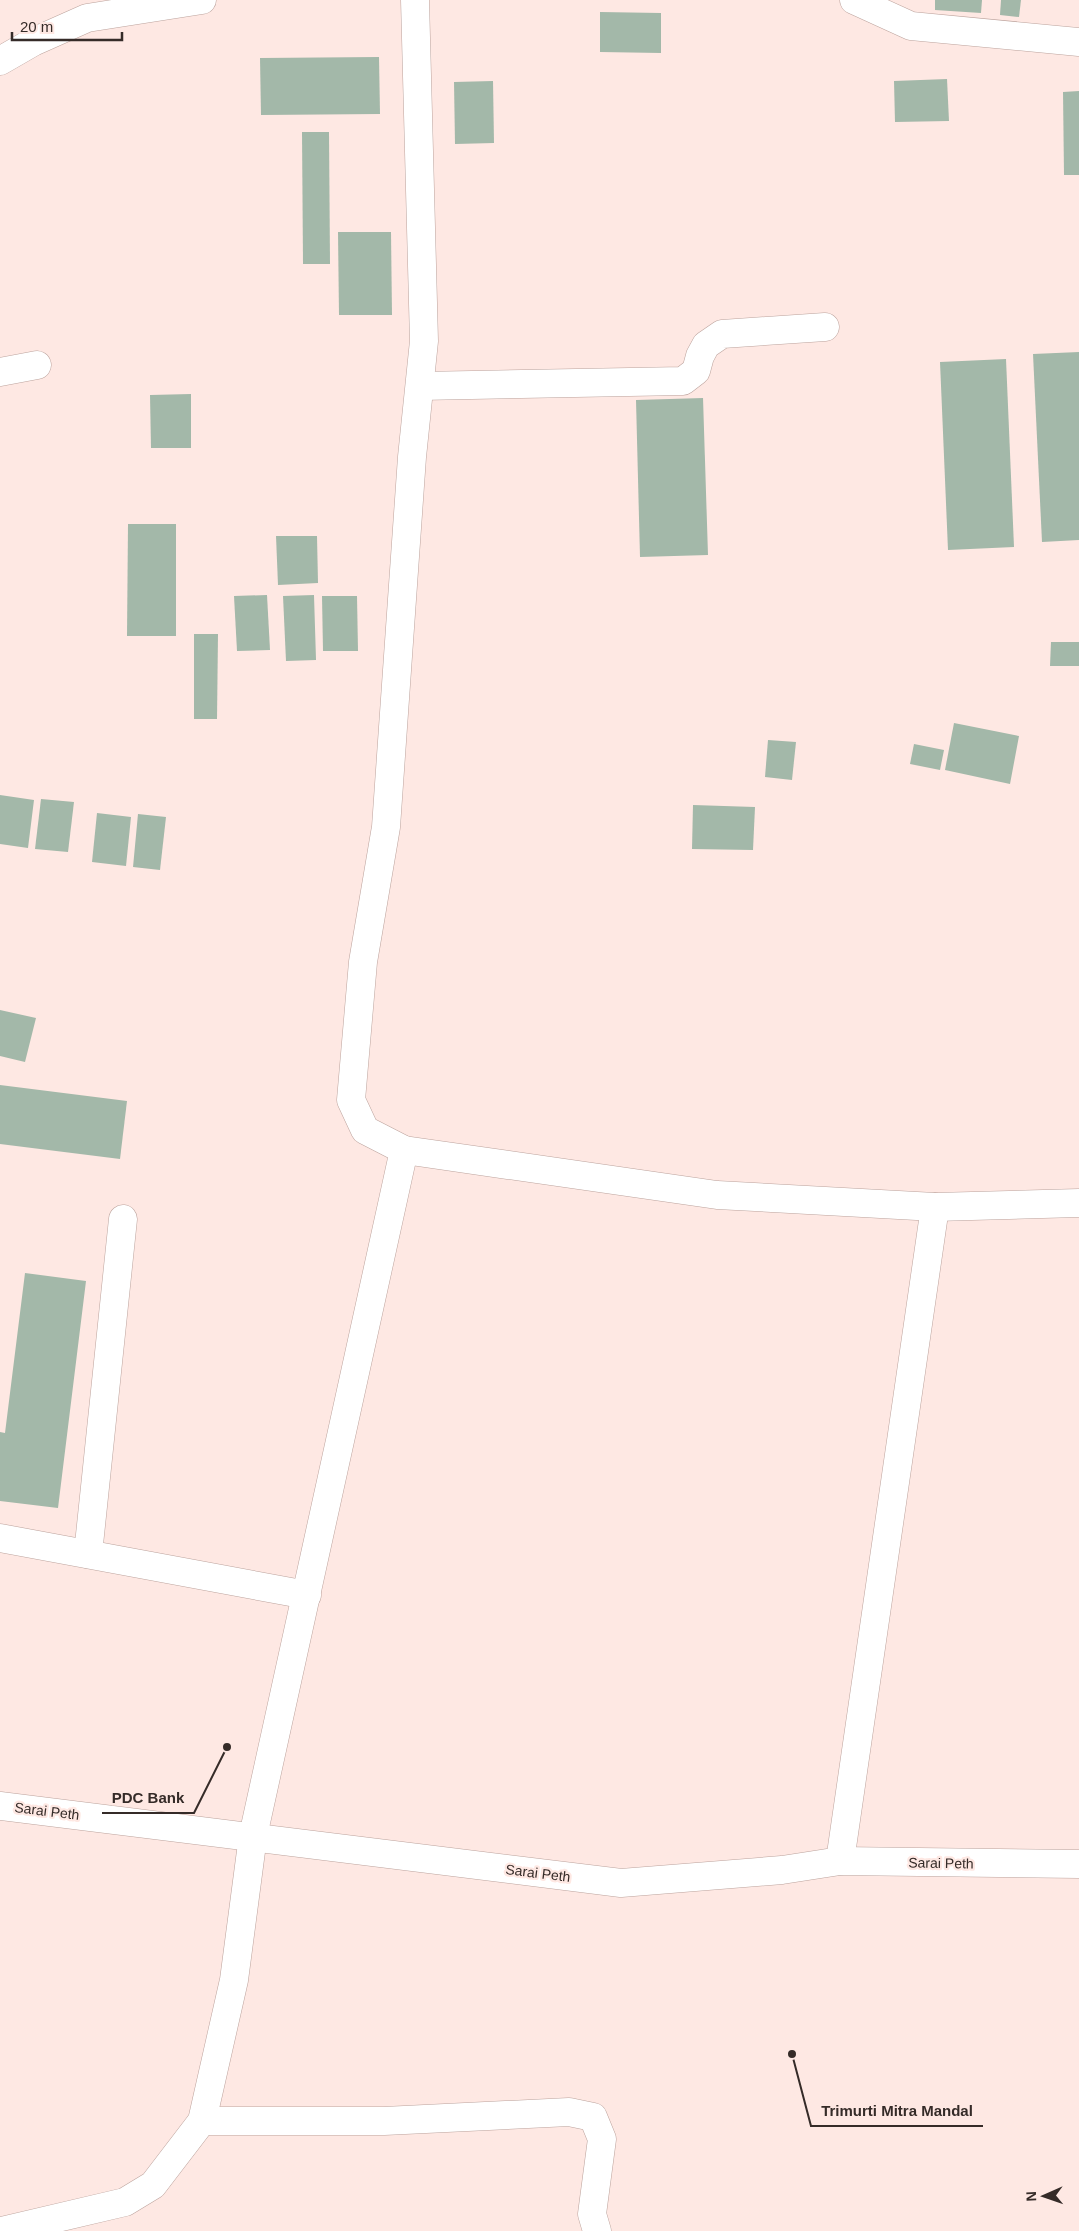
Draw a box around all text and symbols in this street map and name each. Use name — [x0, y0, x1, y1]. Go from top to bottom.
scale bar — [12, 10, 122, 42]
text: 20 m — [20, 18, 53, 35]
callout: PDC Bank — [102, 1783, 194, 1813]
text: PDC Bank — [112, 1789, 185, 1806]
street label: Sarai Peth — [14, 1799, 80, 1823]
street label: Sarai Peth — [908, 1854, 974, 1872]
street label: Sarai Peth — [505, 1861, 571, 1885]
callout: Trimurti Mitra Mandal — [811, 2096, 983, 2126]
text: Trimurti Mitra Mandal — [821, 2102, 973, 2119]
north arrow — [1019, 2171, 1069, 2221]
text: N — [1023, 2191, 1039, 2202]

